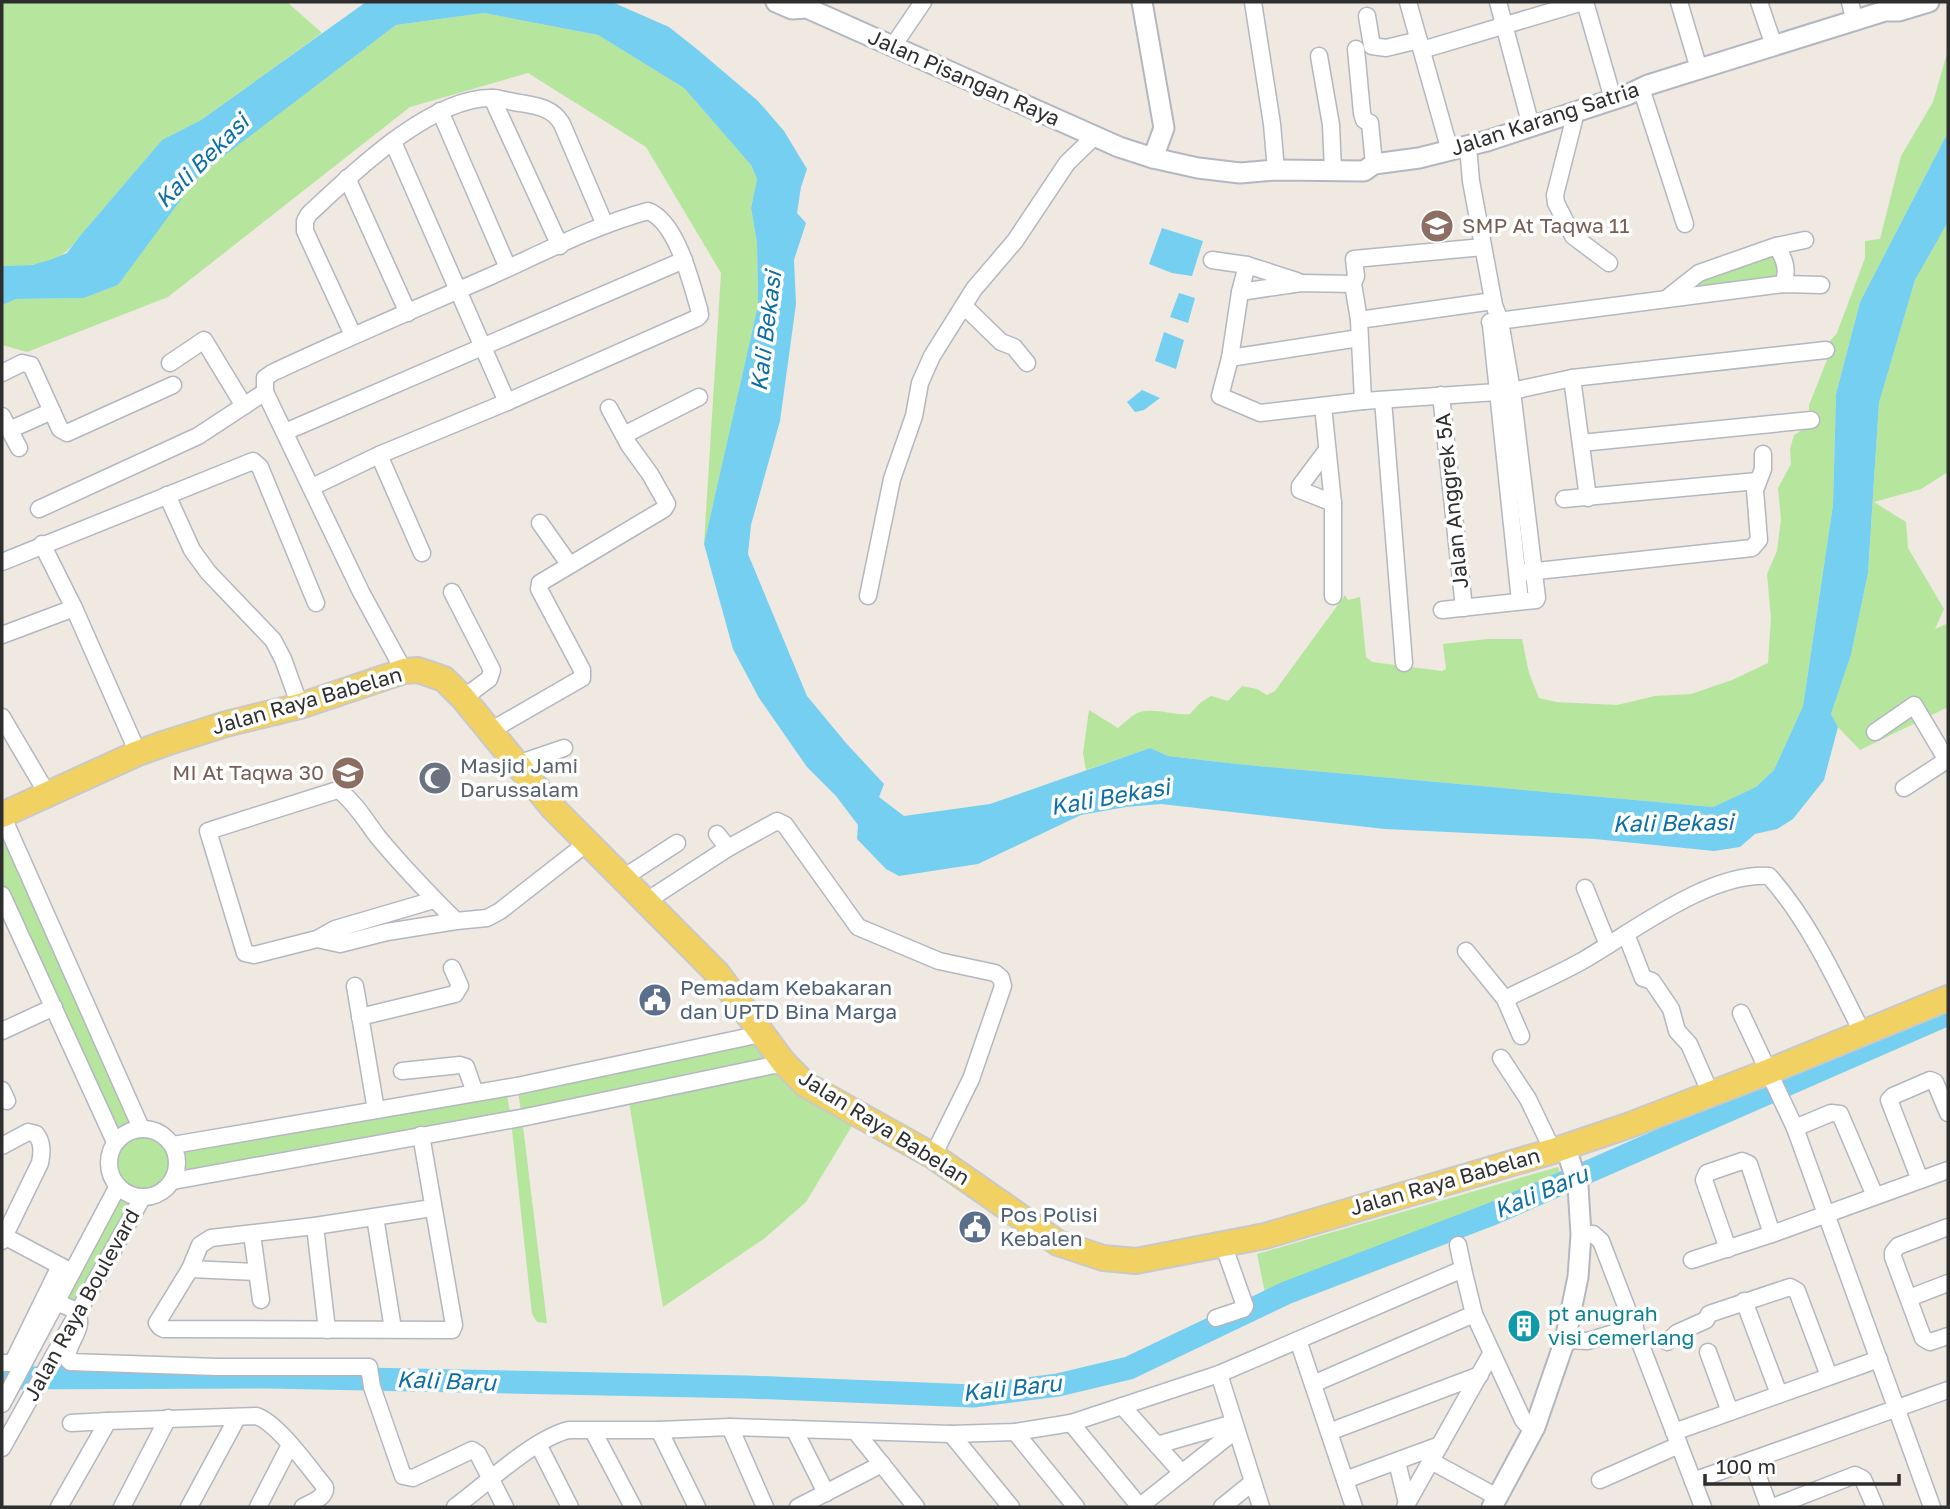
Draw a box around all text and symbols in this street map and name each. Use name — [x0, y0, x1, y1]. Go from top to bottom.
street label: Jalan Pisangan Raya — [865, 23, 1064, 131]
street label: Jalan Karang Satria — [1447, 75, 1642, 161]
water label: Kali Bekasi — [149, 106, 256, 213]
school or university icon: SMP At Taqwa 11 — [1418, 207, 1456, 245]
place label: SMP At Taqwa 11 — [1462, 212, 1629, 238]
water label: Kali Bekasi — [744, 266, 787, 393]
street label: Jalan Anggrek 5A — [1429, 412, 1473, 590]
street label: Jalan Raya Babelan — [209, 660, 405, 740]
place label: Masjid Jami Darussalam — [460, 752, 579, 802]
school or university icon: MI At Taqwa 30 — [329, 754, 367, 792]
place label: MI At Taqwa 30 — [172, 759, 324, 785]
mosque icon: Masjid Jami Darussalam — [416, 759, 454, 797]
water label: Kali Bekasi — [1048, 771, 1175, 820]
water label: Kali Bekasi — [1612, 807, 1736, 837]
place label: Pemadam Kebakaran dan UPTD Bina Marga — [680, 974, 897, 1024]
public building icon: Pemadam Kebakaran dan UPTD Bina Marga — [636, 981, 674, 1019]
street label: Jalan Raya Babelan — [794, 1064, 975, 1190]
street label: Jalan Raya Babelan — [1347, 1141, 1543, 1221]
water label: Kali Baru — [1489, 1158, 1594, 1223]
place label: Pos Polisi Kebalen — [1000, 1201, 1098, 1251]
street label: Jalan Raya Boulevard — [17, 1204, 145, 1405]
public building icon: Pos Polisi Kebalen — [956, 1208, 994, 1246]
place label: pt anugrah visi cemerlang — [1548, 1300, 1694, 1350]
building icon: pt anugrah visi cemerlang — [1505, 1307, 1543, 1345]
water label: Kali Baru — [396, 1364, 498, 1396]
water label: Kali Baru — [961, 1368, 1065, 1406]
scale bar — [1705, 1442, 1899, 1486]
text: 100 m — [1716, 1453, 1776, 1479]

